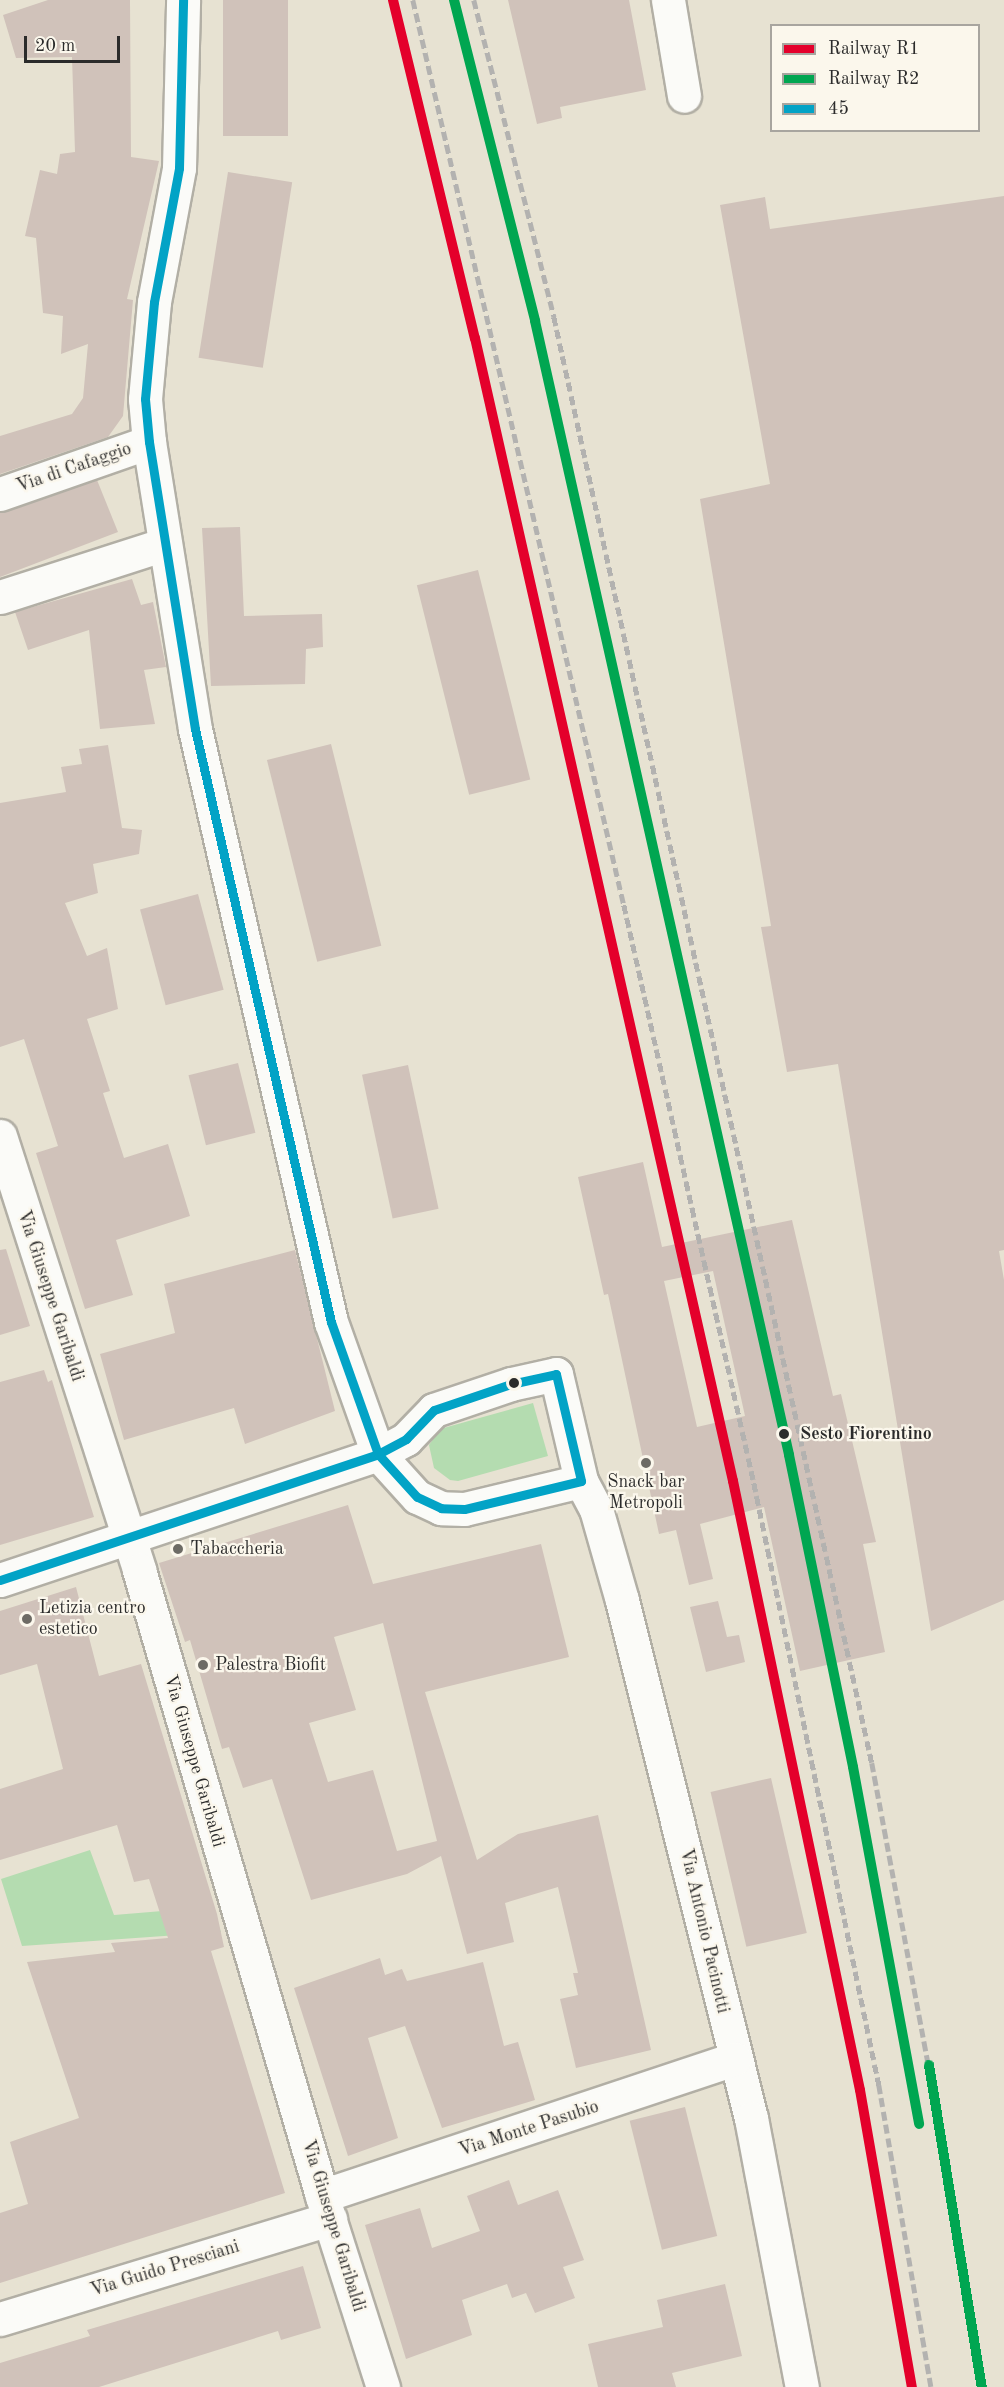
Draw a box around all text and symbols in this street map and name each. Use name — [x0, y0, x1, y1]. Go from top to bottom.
scale bar — [27, 24, 123, 62]
legend — [770, 24, 980, 132]
text: 20 m — [35, 37, 75, 55]
text: Railway R1 — [828, 40, 919, 58]
text: Railway R2 — [828, 70, 919, 88]
text: 45 — [828, 100, 849, 118]
street label: Via di Cafaggio — [14, 438, 134, 498]
street label: Via Giuseppe Garibaldi — [12, 1208, 88, 1384]
unlabelled marker — [508, 1377, 520, 1389]
marker: Sesto Fiorentino — [773, 1423, 795, 1445]
place label: Sesto Fiorentino — [800, 1423, 932, 1445]
marker: Snack bar Metropoli — [639, 1456, 653, 1470]
place label: Snack bar Metropoli — [607, 1472, 685, 1514]
place label: Tabaccheria — [190, 1538, 284, 1560]
marker: Tabaccheria — [171, 1542, 185, 1556]
place label: Letizia centro estetico — [39, 1598, 146, 1640]
marker: Letizia centro estetico — [20, 1612, 34, 1626]
place label: Palestra Biofit — [215, 1654, 326, 1676]
marker: Palestra Biofit — [196, 1658, 210, 1672]
street label: Via Giuseppe Garibaldi — [159, 1672, 229, 1850]
street label: Via Antonio Pacinotti — [675, 1847, 733, 2015]
street label: Via Monte Pasubio — [456, 2096, 602, 2162]
street label: Via Giuseppe Garibaldi — [297, 2137, 369, 2315]
street label: Via Guido Presciani — [88, 2236, 242, 2302]

